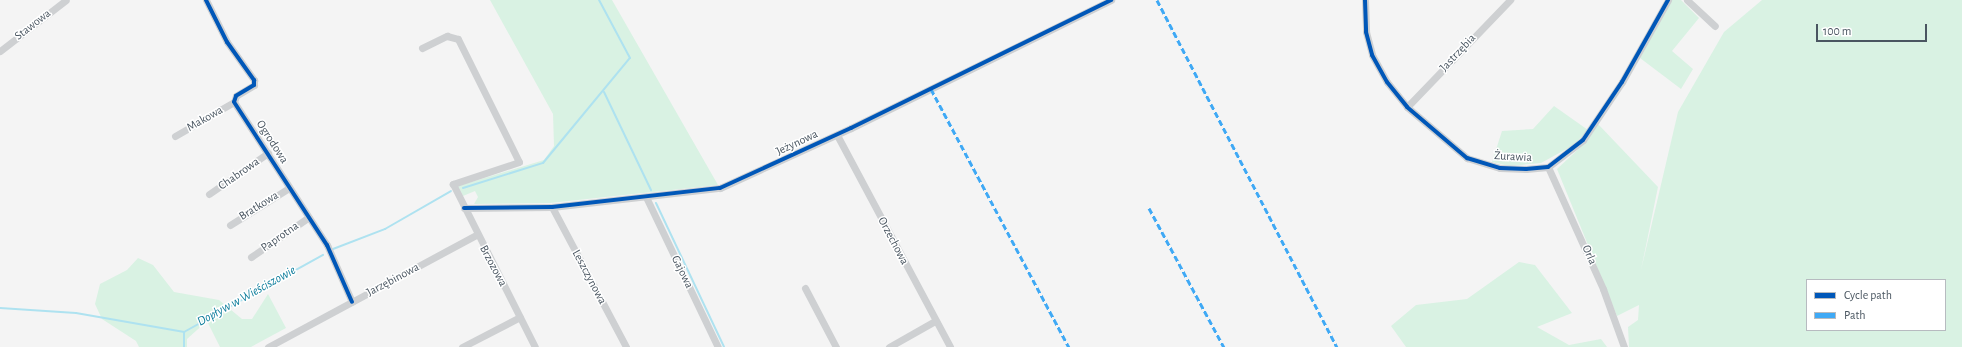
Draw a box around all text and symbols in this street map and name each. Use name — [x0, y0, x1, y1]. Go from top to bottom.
street label: Stawowa — [12, 6, 54, 44]
scale bar — [1818, 16, 1929, 42]
text: 100 m — [1823, 25, 1851, 37]
street label: Jastrzębia — [1437, 31, 1479, 75]
street label: Makowa — [184, 103, 226, 135]
street label: Ogrodowa — [253, 118, 291, 166]
street label: Jeżynowa — [774, 127, 820, 159]
street label: Żurawia — [1494, 149, 1532, 165]
street label: Chabrowa — [216, 155, 262, 193]
street label: Bratkowa — [237, 188, 281, 224]
street label: Orzechowa — [874, 215, 912, 267]
street label: Paprotna — [258, 219, 302, 255]
street label: Brzozowa — [476, 243, 510, 289]
street label: Orla — [1578, 243, 1600, 267]
street label: Leszczynowa — [569, 247, 609, 307]
street label: Gajowa — [668, 253, 696, 291]
street label: Jarzębinowa — [364, 260, 422, 300]
water label: Dopływ w Wieściszowie — [195, 263, 299, 331]
legend — [1806, 279, 1946, 331]
text: Cycle path — [1844, 289, 1892, 301]
text: Path — [1844, 309, 1866, 321]

